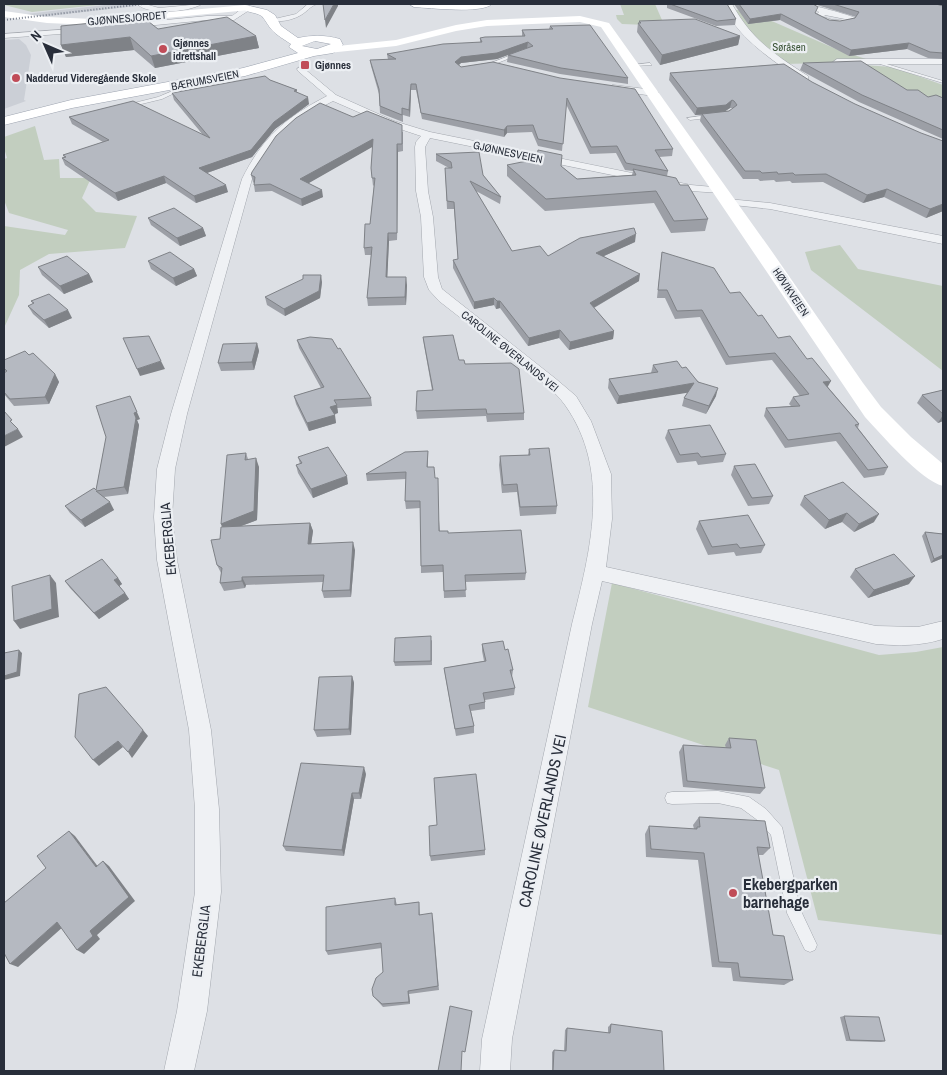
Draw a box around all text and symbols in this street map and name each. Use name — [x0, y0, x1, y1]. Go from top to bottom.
street label: GJØNNESJORDET — [87, 8, 168, 28]
north arrow — [20, 20, 70, 70]
text: N — [27, 27, 45, 45]
place label: Gjønnes idrettshall — [173, 36, 216, 63]
park label: Søråsen — [772, 40, 806, 54]
marker: Gjønnes idrettshall — [157, 43, 169, 55]
place label: Gjønnes — [315, 58, 351, 72]
marker: Gjønnes — [299, 59, 311, 71]
street label: BÆRUMSVEIEN — [170, 67, 240, 93]
place label: Nadderud Videregående Skole — [26, 71, 156, 85]
marker: Nadderud Videregående Skole — [10, 72, 22, 84]
street label: GJØNNESVEIEN — [472, 138, 544, 166]
street label: HØVIKVEIEN — [770, 265, 812, 319]
street label: CAROLINE ØVERLANDS VEI — [458, 307, 562, 395]
street label: EKEBERGLIA — [156, 502, 180, 576]
street label: CAROLINE ØVERLANDS VEI — [513, 732, 571, 910]
place label: Ekebergparken barnehage — [743, 873, 838, 913]
marker: Ekebergparken barnehage — [727, 887, 739, 899]
street label: EKEBERGLIA — [188, 903, 214, 978]

